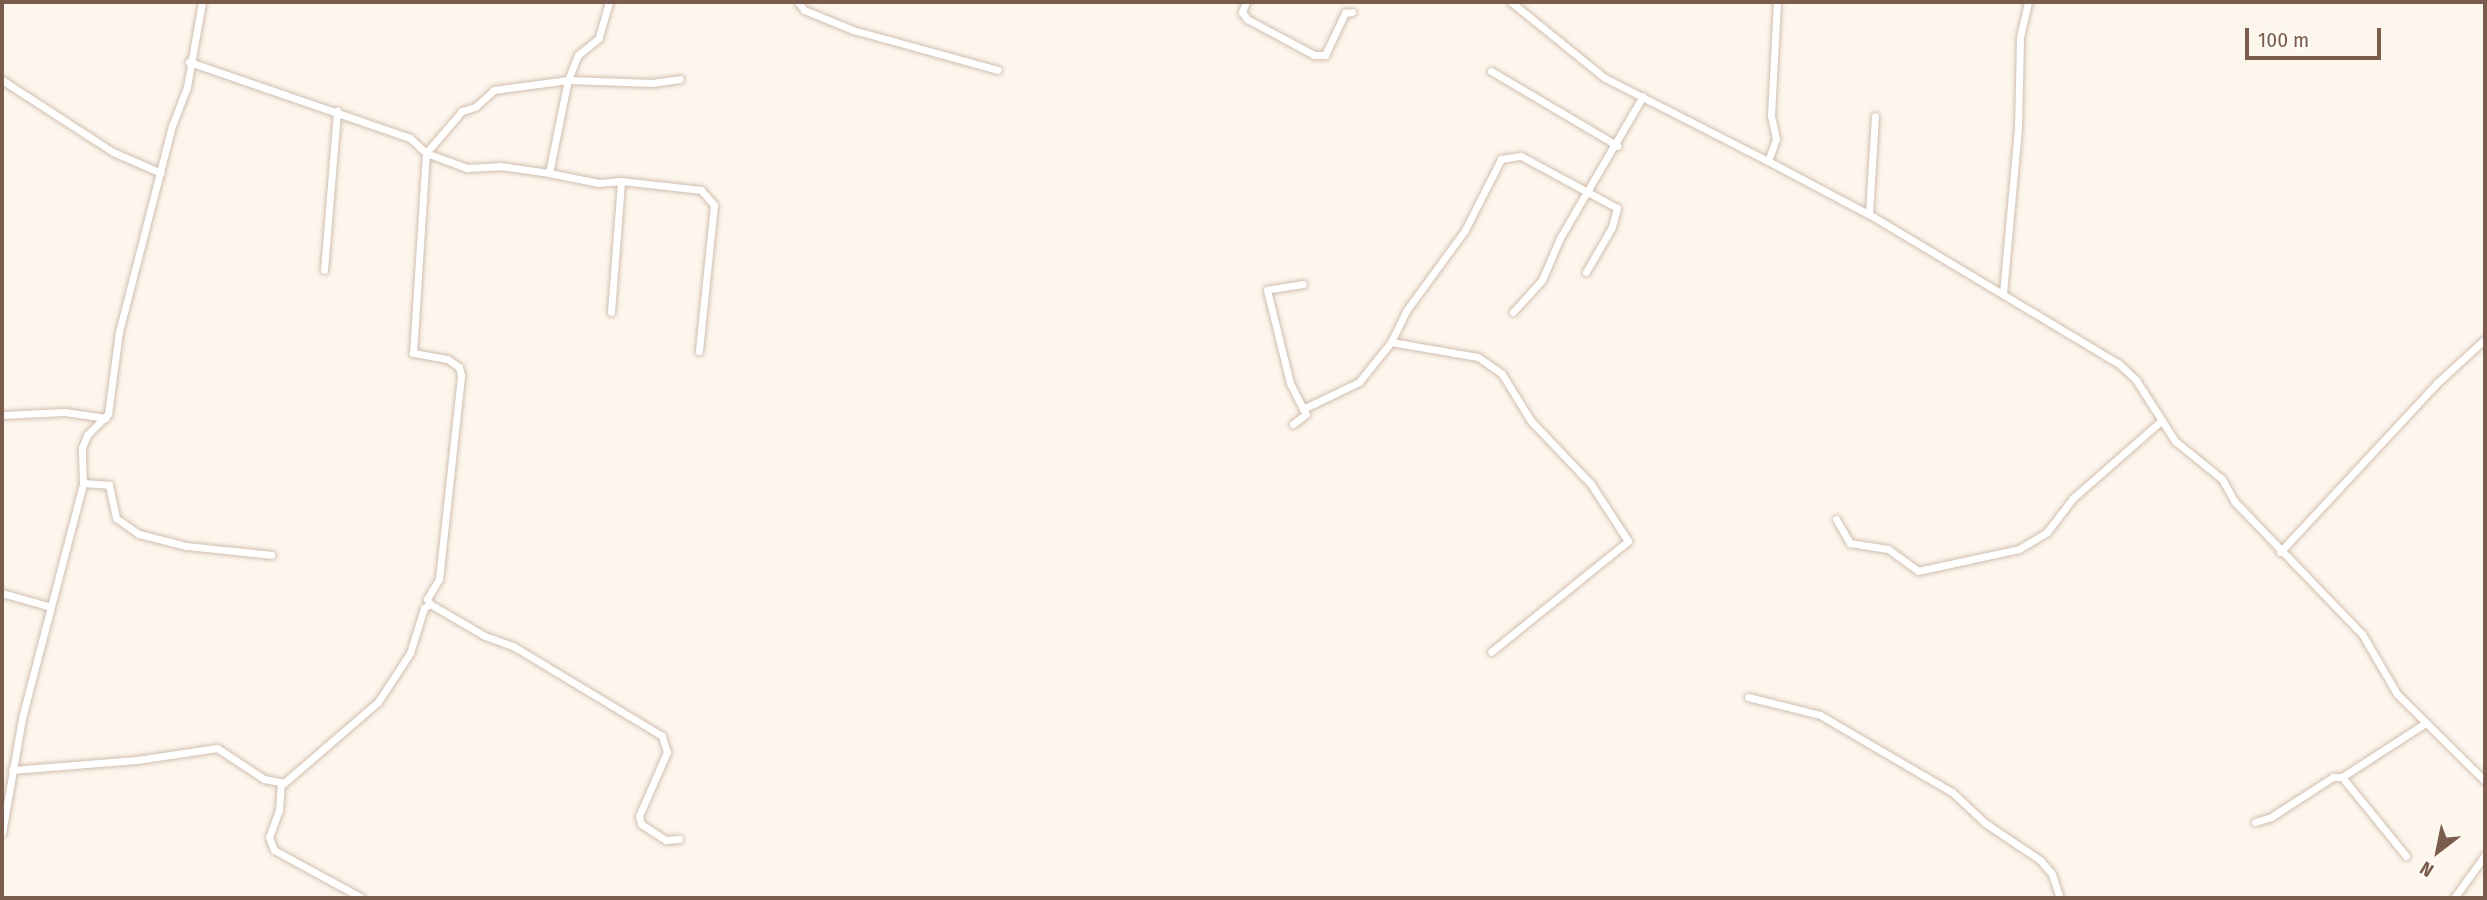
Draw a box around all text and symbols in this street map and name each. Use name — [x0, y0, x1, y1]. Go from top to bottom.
scale bar — [2249, 14, 2386, 58]
text: 100 m — [2258, 27, 2309, 53]
north arrow — [2403, 816, 2473, 886]
text: N — [2416, 856, 2438, 882]

